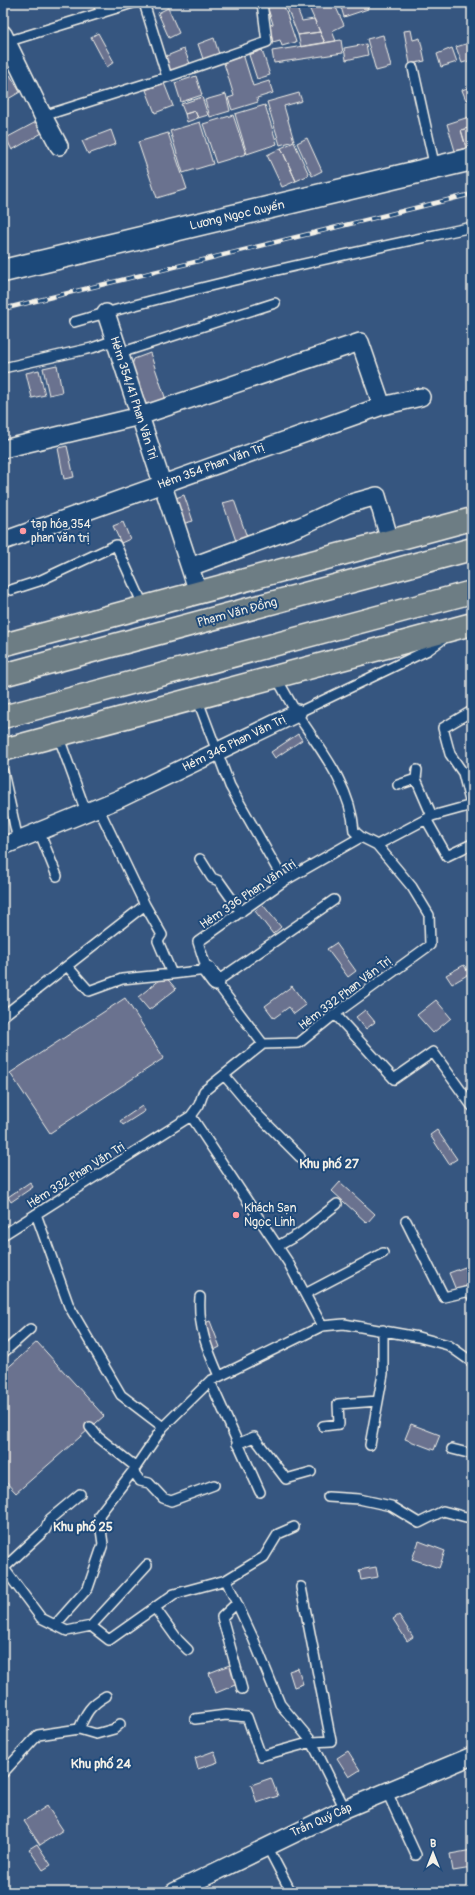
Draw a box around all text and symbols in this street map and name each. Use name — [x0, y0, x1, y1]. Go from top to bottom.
street label: Lương Ngọc Quyến — [188, 196, 286, 234]
street label: Hẻm 354/41 Phan Văn Trị — [106, 334, 161, 462]
street label: Hẻm 354 Phan Văn Trị — [155, 440, 267, 493]
place label: tạp hóa 354 phan văn trị — [30, 517, 91, 546]
marker: tạp hóa 354 phan văn trị — [18, 526, 28, 536]
street label: Phạm Văn Đồng — [195, 594, 279, 630]
street label: Hẻm 346 Phan Văn Trị — [180, 712, 289, 775]
street label: Hẻm 336 Phan Văn Trị — [197, 857, 299, 932]
street label: Hẻm 332 Phan Văn Trị — [296, 953, 395, 1033]
street label: Hẻm 332 Phan Văn Trị — [24, 1139, 128, 1212]
district label: Khu phố 27 — [299, 1156, 359, 1172]
place label: Khách Sạn Ngọc Linh — [244, 1201, 297, 1230]
marker: Khách Sạn Ngọc Linh — [231, 1210, 241, 1220]
district label: Khu phố 25 — [53, 1519, 113, 1535]
district label: Khu phố 24 — [71, 1756, 132, 1772]
street label: Trần Quý Cáp — [287, 1798, 355, 1841]
north arrow — [413, 1833, 453, 1873]
text: B — [430, 1837, 436, 1850]

